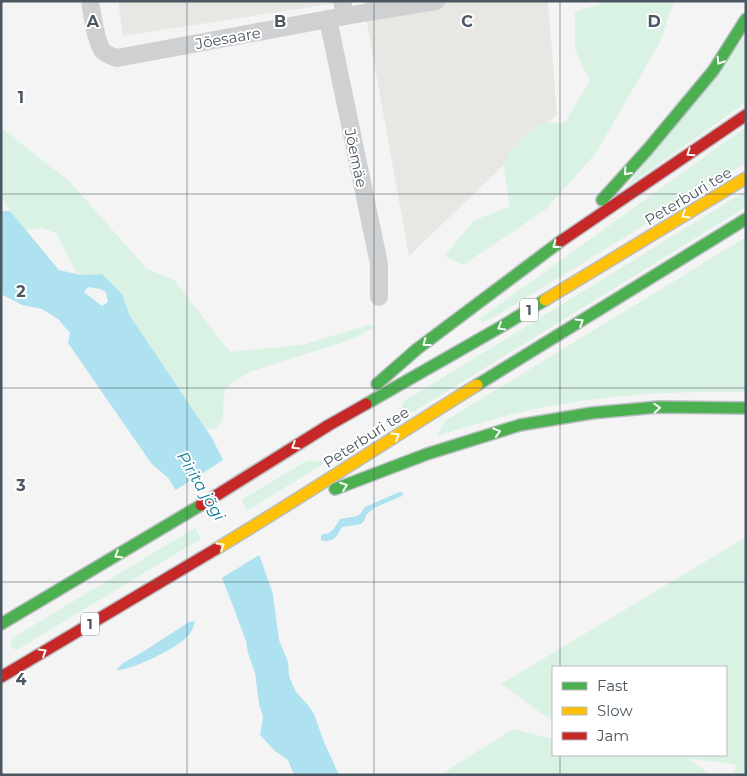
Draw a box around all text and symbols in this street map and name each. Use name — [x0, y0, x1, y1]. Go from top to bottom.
text: A — [86, 12, 100, 31]
text: B — [274, 12, 286, 31]
text: C — [461, 12, 473, 31]
text: D — [647, 12, 661, 31]
street label: Jõesaare — [193, 23, 262, 53]
one-way arrow — [716, 55, 726, 64]
text: 1 — [18, 88, 24, 107]
street label: Jõemäe — [340, 126, 372, 189]
one-way arrow — [686, 147, 695, 156]
street label: Peterburi tee — [641, 163, 735, 229]
one-way arrow — [624, 166, 633, 175]
one-way arrow — [681, 209, 690, 219]
one-way arrow — [553, 240, 562, 248]
text: 2 — [16, 282, 26, 301]
road number: 1 — [520, 298, 538, 322]
one-way arrow — [574, 318, 583, 328]
one-way arrow — [498, 321, 507, 331]
one-way arrow — [422, 337, 432, 346]
street label: Peterburi tee — [320, 402, 412, 472]
one-way arrow — [654, 402, 662, 413]
one-way arrow — [493, 428, 501, 438]
one-way arrow — [391, 432, 400, 442]
one-way arrow — [291, 440, 300, 450]
water label: Pirita jõgi — [173, 448, 229, 525]
text: 3 — [15, 476, 26, 495]
one-way arrow — [339, 481, 348, 492]
one-way arrow — [215, 542, 224, 552]
one-way arrow — [114, 549, 123, 559]
road number: 1 — [81, 612, 99, 636]
one-way arrow — [37, 649, 46, 659]
legend — [552, 666, 727, 756]
text: 4 — [15, 670, 27, 689]
text: Fast — [597, 676, 628, 695]
text: Slow — [597, 701, 633, 720]
text: Jam — [596, 726, 629, 745]

